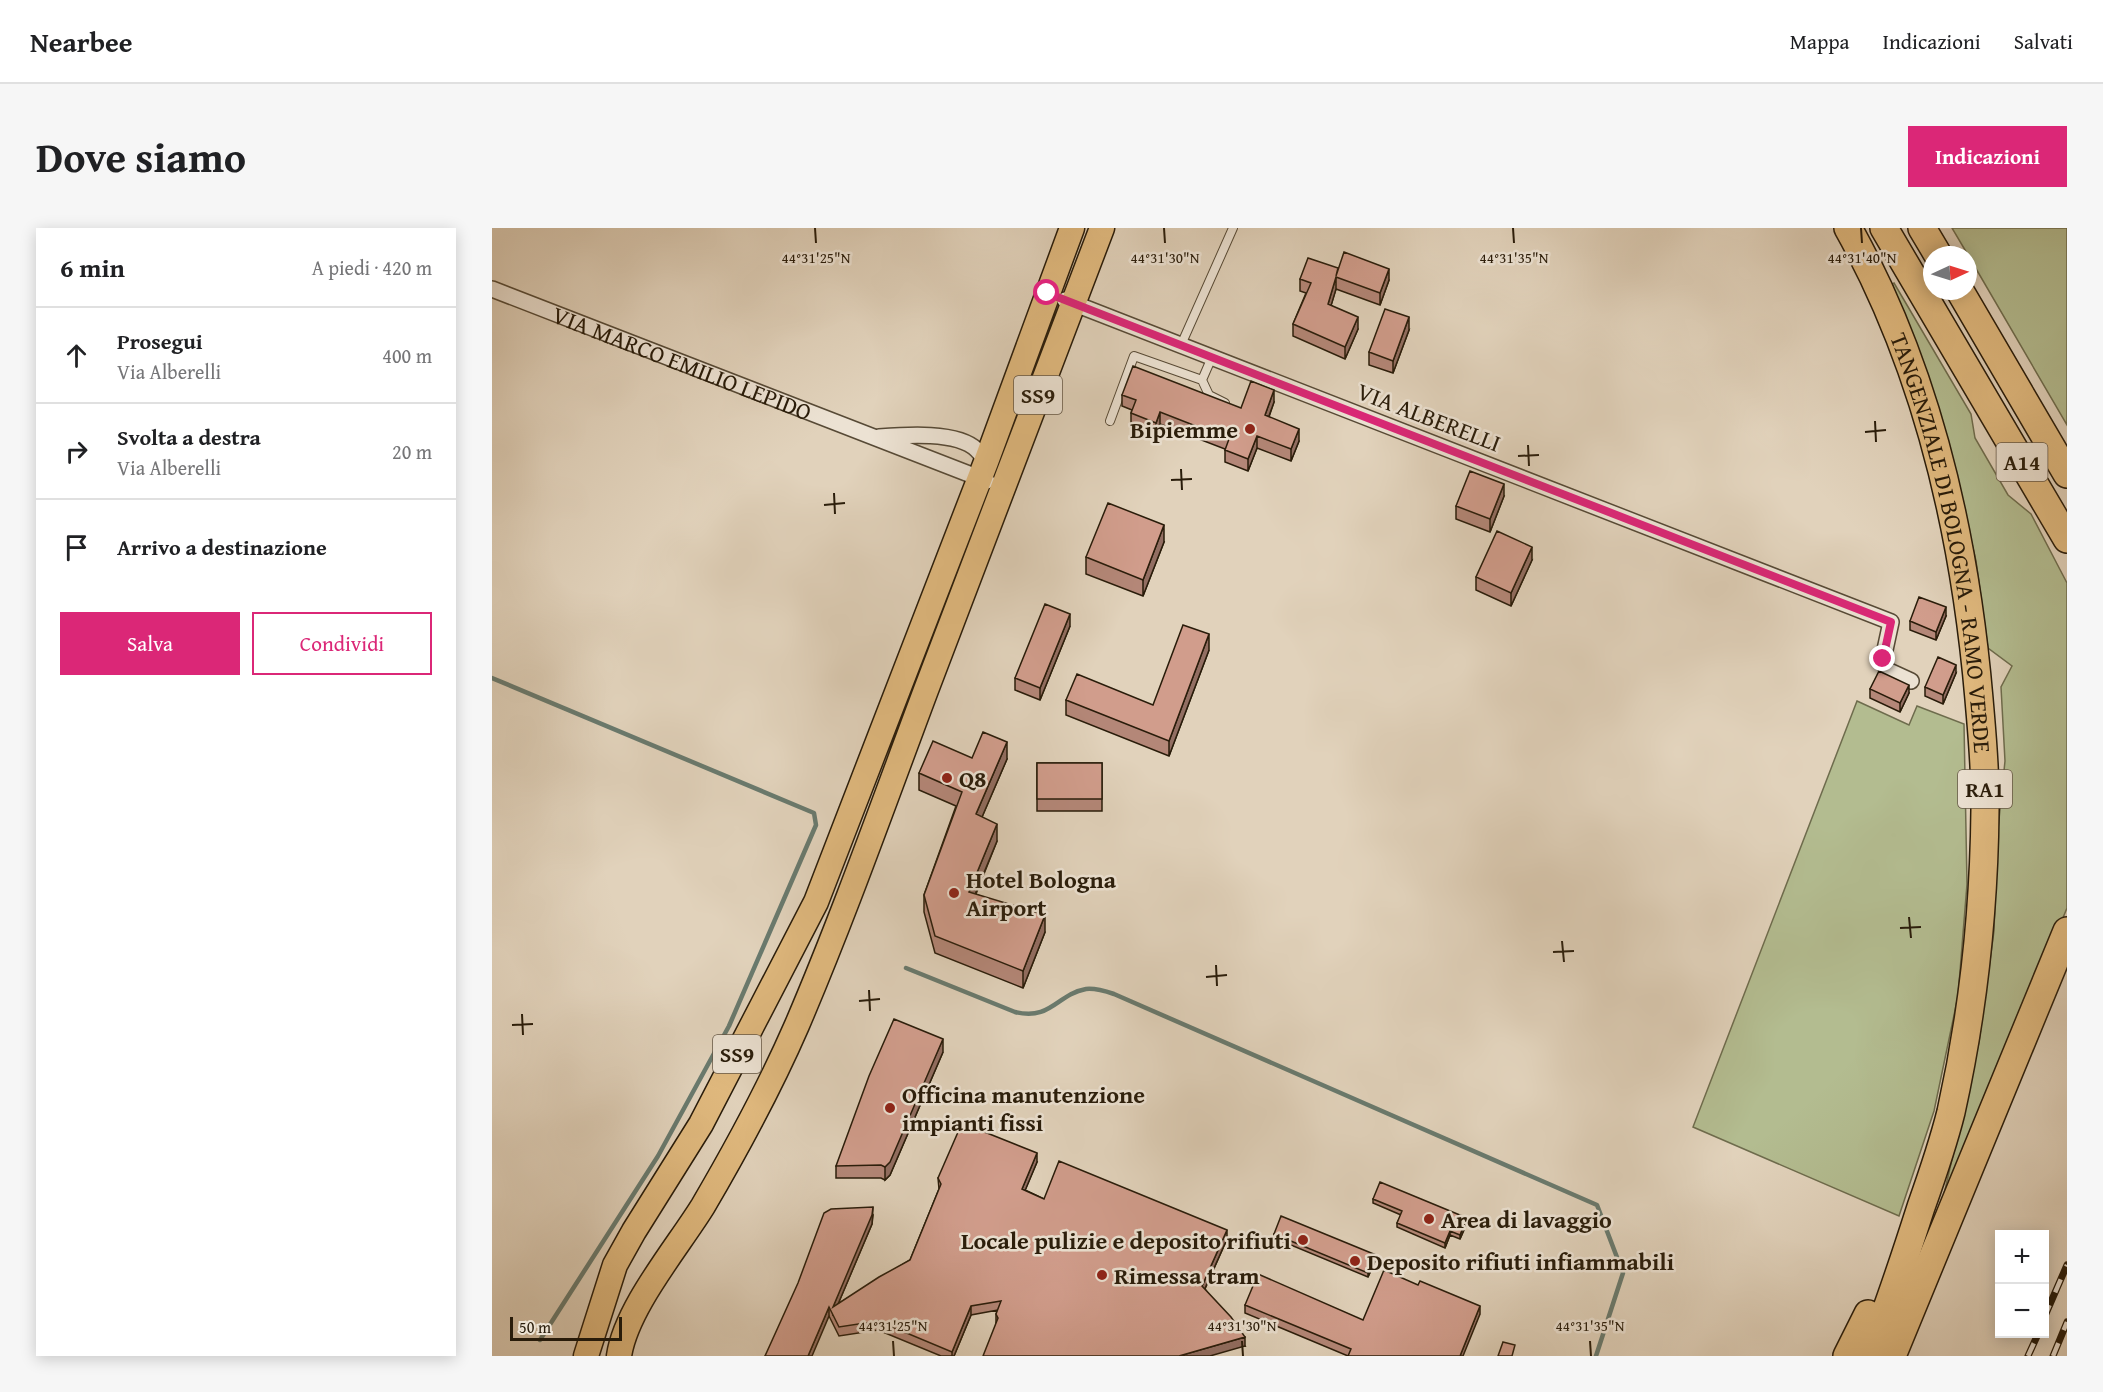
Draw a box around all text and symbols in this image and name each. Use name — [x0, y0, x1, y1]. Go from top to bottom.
text: Nearbee — [30, 21, 133, 62]
text: Mappa — [1790, 26, 1850, 57]
text: Indicazioni — [1883, 26, 1981, 57]
text: Salvati — [2014, 26, 2073, 57]
text: Dove siamo — [36, 126, 246, 187]
button: Indicazioni — [1908, 126, 2067, 187]
north arrow — [1923, 246, 1977, 300]
text: 44°31'25"N — [782, 247, 851, 268]
text: 44°31'30"N — [1131, 247, 1200, 268]
text: 44°31'35"N — [1480, 247, 1549, 268]
text: 44°31'40"N — [1828, 247, 1897, 268]
text: 6 min — [60, 248, 125, 287]
text: A piedi · 420 m — [312, 253, 432, 282]
route start — [1033, 279, 1059, 305]
street label: VIA MARCO EMILIO LEPIDO — [547, 297, 817, 429]
text: Prosegui — [117, 325, 203, 357]
street label: TANGENZIALE DI BOLOGNA - RAMO VERDE — [1882, 327, 2001, 754]
icon: ahead — [60, 339, 93, 372]
text: 400 m — [382, 341, 432, 370]
text: Via Alberelli — [117, 357, 221, 386]
street label: VIA ALBERELLI — [1352, 373, 1506, 461]
road number: SS9 — [1014, 376, 1062, 414]
place label: Bipiemme — [1130, 412, 1238, 447]
text: Svolta a destra — [117, 421, 261, 453]
marker: Bipiemme — [1243, 422, 1257, 436]
icon: right — [60, 435, 93, 468]
text: 20 m — [392, 437, 432, 466]
road number: A14 — [1996, 443, 2048, 481]
text: Via Alberelli — [117, 453, 221, 482]
icon: arrive — [60, 531, 93, 564]
text: Arrivo a destinazione — [117, 531, 327, 563]
button: Salva — [60, 612, 240, 675]
button: Condividi — [252, 612, 432, 675]
route end — [1869, 645, 1895, 671]
place label: Q8 — [959, 761, 987, 796]
road number: RA1 — [1958, 770, 2012, 808]
marker: Q8 — [940, 771, 954, 785]
place label: Hotel Bologna Airport — [966, 862, 1117, 925]
marker: Hotel Bologna Airport — [947, 886, 961, 900]
road number: SS9 — [713, 1035, 761, 1073]
place label: Officina manutenzione impianti fissi — [902, 1077, 1145, 1140]
marker: Officina manutenzione impianti fissi — [883, 1101, 897, 1115]
place label: Area di lavaggio — [1441, 1202, 1612, 1237]
marker: Area di lavaggio — [1422, 1212, 1436, 1226]
place label: Locale pulizie e deposito rifiuti — [961, 1223, 1291, 1258]
map controls — [1995, 1230, 2049, 1338]
button: + — [1995, 1230, 2049, 1284]
marker: Locale pulizie e deposito rifiuti — [1296, 1233, 1310, 1247]
place label: Deposito rifiuti infiammabili — [1367, 1244, 1674, 1279]
marker: Deposito rifiuti infiammabili — [1348, 1254, 1362, 1268]
place label: Rimessa tram — [1114, 1258, 1260, 1293]
marker: Rimessa tram — [1095, 1268, 1109, 1282]
button: − — [1995, 1284, 2049, 1338]
scale bar — [510, 1314, 622, 1342]
text: 50 m — [519, 1315, 551, 1339]
text: 44°31'25"N — [859, 1315, 928, 1336]
text: 44°31'30"N — [1208, 1315, 1277, 1336]
text: 44°31'35"N — [1556, 1315, 1625, 1336]

